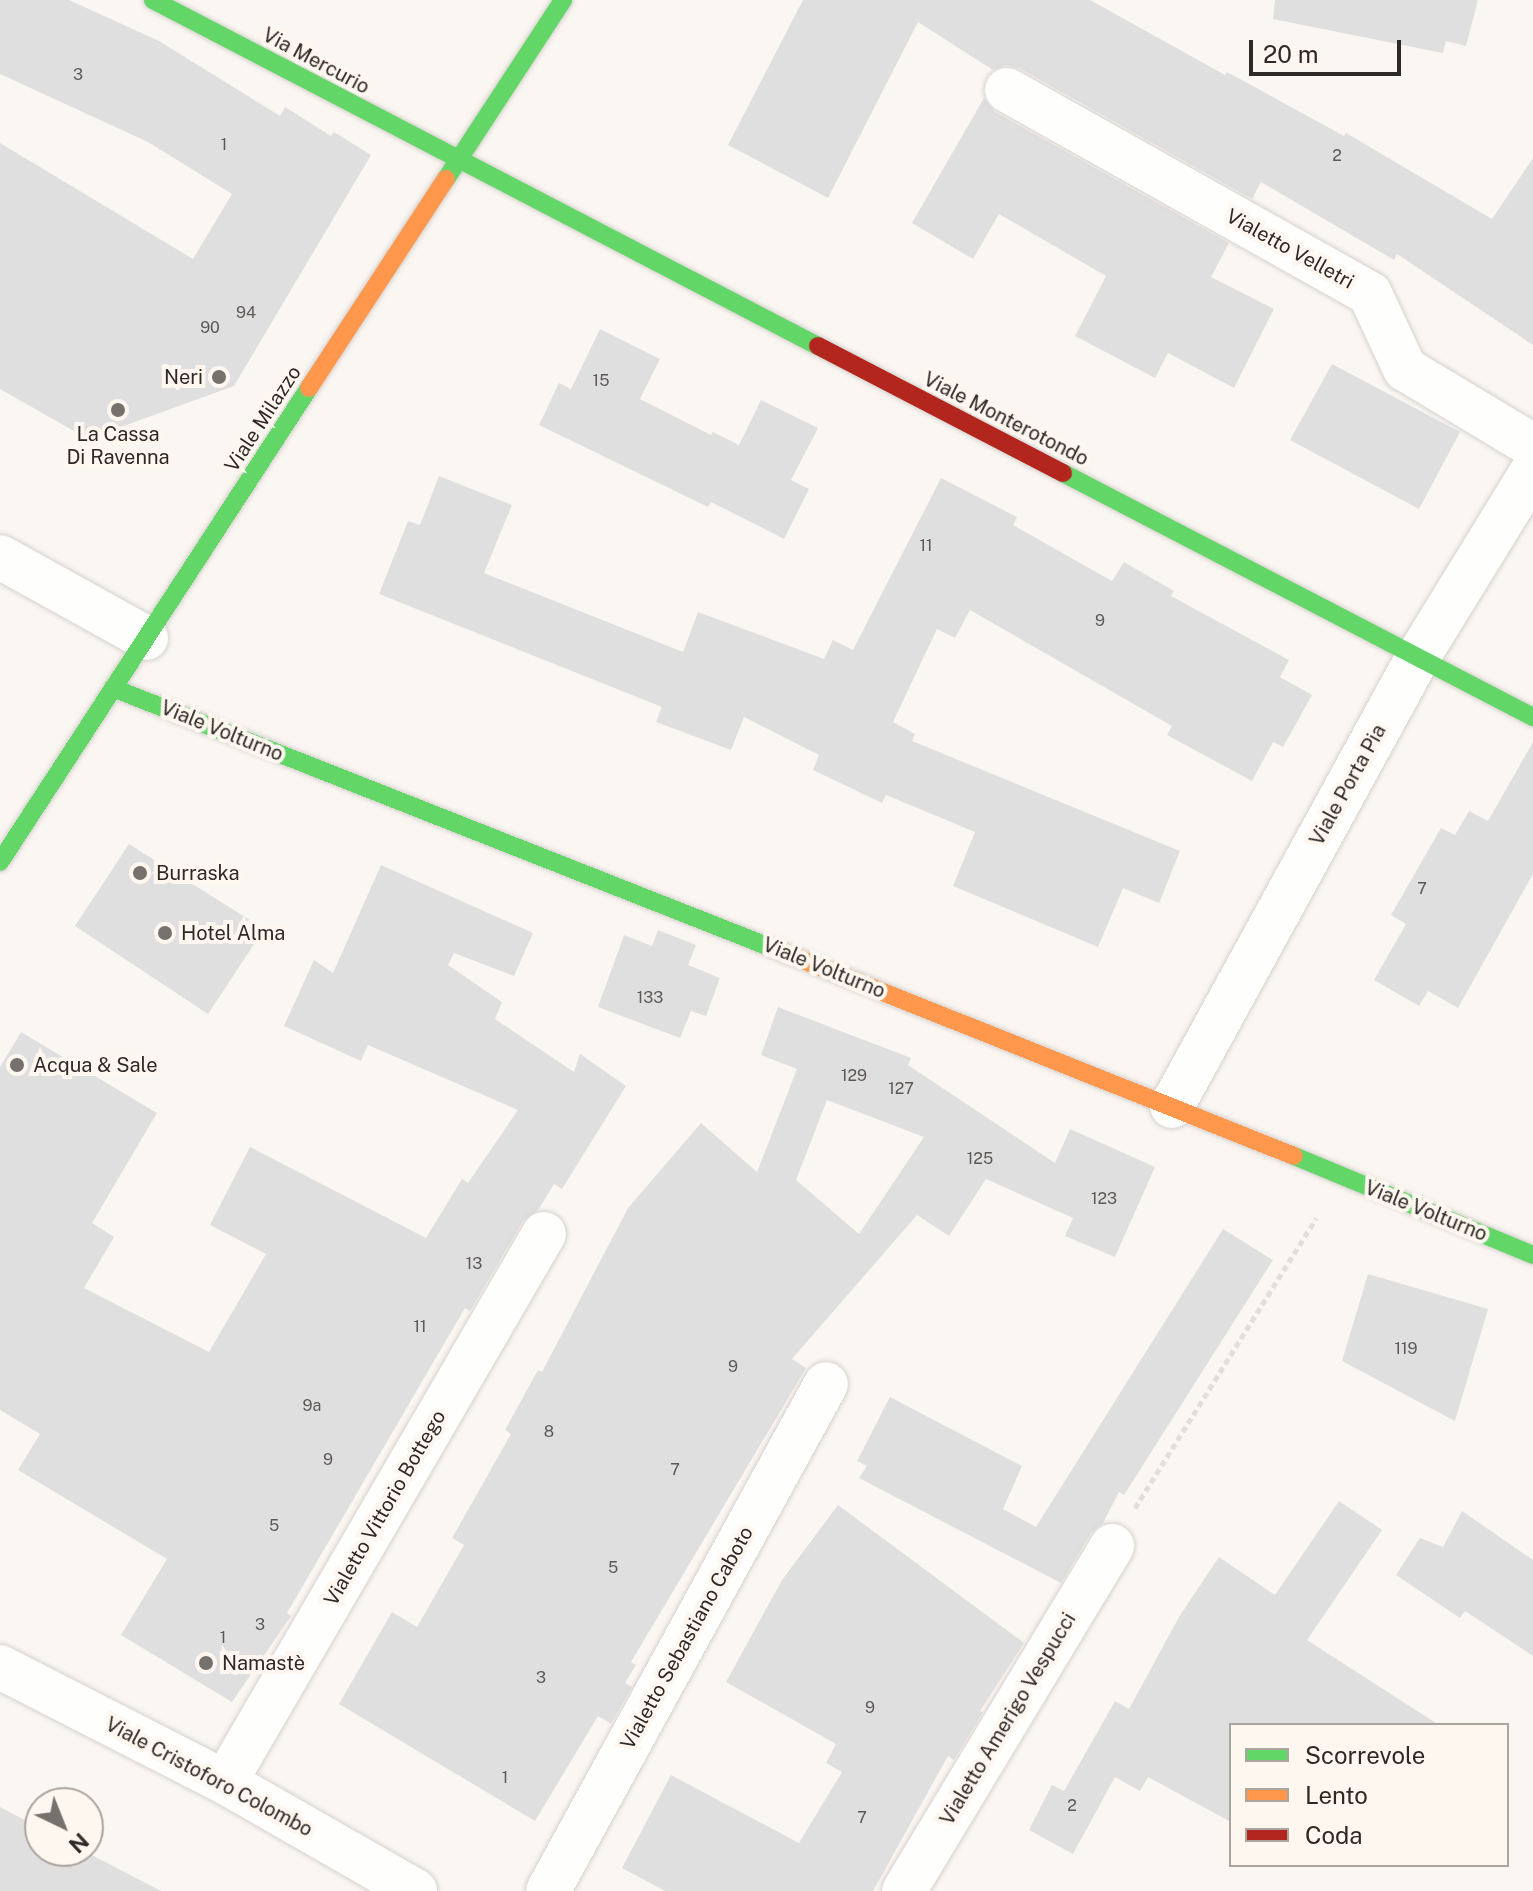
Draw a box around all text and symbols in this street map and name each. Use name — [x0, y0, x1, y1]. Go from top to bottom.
street label: Via Mercurio — [258, 23, 374, 99]
scale bar — [1253, 24, 1405, 74]
text: 20 m — [1263, 40, 1319, 68]
house number: 3 — [73, 65, 83, 85]
house number: 1 — [221, 135, 227, 155]
house number: 2 — [1332, 146, 1342, 166]
street label: Vialetto Velletri — [1222, 204, 1358, 294]
house number: 94 — [236, 303, 256, 323]
house number: 90 — [200, 318, 220, 338]
street label: Viale Milazzo — [220, 361, 306, 477]
place label: Neri — [164, 365, 203, 389]
street label: Viale Monterotondo — [919, 367, 1093, 471]
marker: Neri — [210, 368, 228, 386]
house number: 15 — [593, 371, 609, 391]
marker: La Cassa Di Ravenna — [109, 401, 127, 419]
place label: La Cassa Di Ravenna — [66, 422, 170, 469]
house number: 11 — [919, 536, 933, 556]
house number: 9 — [1095, 611, 1105, 631]
street label: Viale Volturno — [157, 695, 287, 767]
street label: Viale Porta Pia — [1305, 720, 1391, 850]
place label: Burraska — [156, 861, 240, 885]
marker: Burraska — [131, 864, 149, 882]
house number: 7 — [1417, 879, 1427, 899]
place label: Hotel Alma — [181, 921, 285, 945]
marker: Hotel Alma — [156, 924, 174, 942]
street label: Viale Volturno — [759, 932, 889, 1004]
house number: 133 — [637, 988, 663, 1008]
place label: Acqua & Sale — [33, 1053, 157, 1077]
marker: Acqua & Sale — [8, 1056, 26, 1074]
house number: 129 — [841, 1066, 867, 1086]
house number: 127 — [888, 1079, 914, 1099]
house number: 125 — [967, 1149, 993, 1169]
street label: Viale Volturno — [1361, 1175, 1491, 1247]
house number: 123 — [1091, 1189, 1117, 1209]
house number: 13 — [466, 1254, 482, 1274]
house number: 11 — [413, 1317, 427, 1337]
house number: 119 — [1394, 1339, 1418, 1359]
house number: 9 — [728, 1357, 738, 1377]
house number: 9a — [303, 1396, 321, 1416]
street label: Vialetto Vittorio Bottego — [319, 1406, 451, 1610]
house number: 8 — [544, 1422, 554, 1442]
house number: 9 — [323, 1450, 333, 1470]
house number: 7 — [670, 1460, 680, 1480]
house number: 5 — [269, 1516, 279, 1536]
street label: Vialetto Sebastiano Caboto — [616, 1522, 758, 1754]
house number: 5 — [608, 1558, 618, 1578]
street label: Vialetto Amerigo Vespucci — [935, 1608, 1081, 1830]
house number: 3 — [255, 1615, 265, 1635]
house number: 1 — [220, 1628, 226, 1648]
place label: Namastè — [222, 1651, 305, 1675]
marker: Namastè — [197, 1654, 215, 1672]
house number: 3 — [536, 1668, 546, 1688]
house number: 9 — [865, 1698, 875, 1718]
street label: Viale Cristoforo Colombo — [101, 1712, 317, 1842]
legend — [1229, 1723, 1509, 1867]
text: Scorrevole — [1305, 1741, 1425, 1769]
house number: 1 — [502, 1768, 508, 1788]
text: Lento — [1305, 1781, 1368, 1809]
north arrow — [24, 1787, 104, 1867]
house number: 2 — [1067, 1796, 1077, 1816]
house number: 7 — [857, 1808, 867, 1828]
text: Coda — [1305, 1821, 1363, 1849]
text: N — [64, 1828, 94, 1858]

